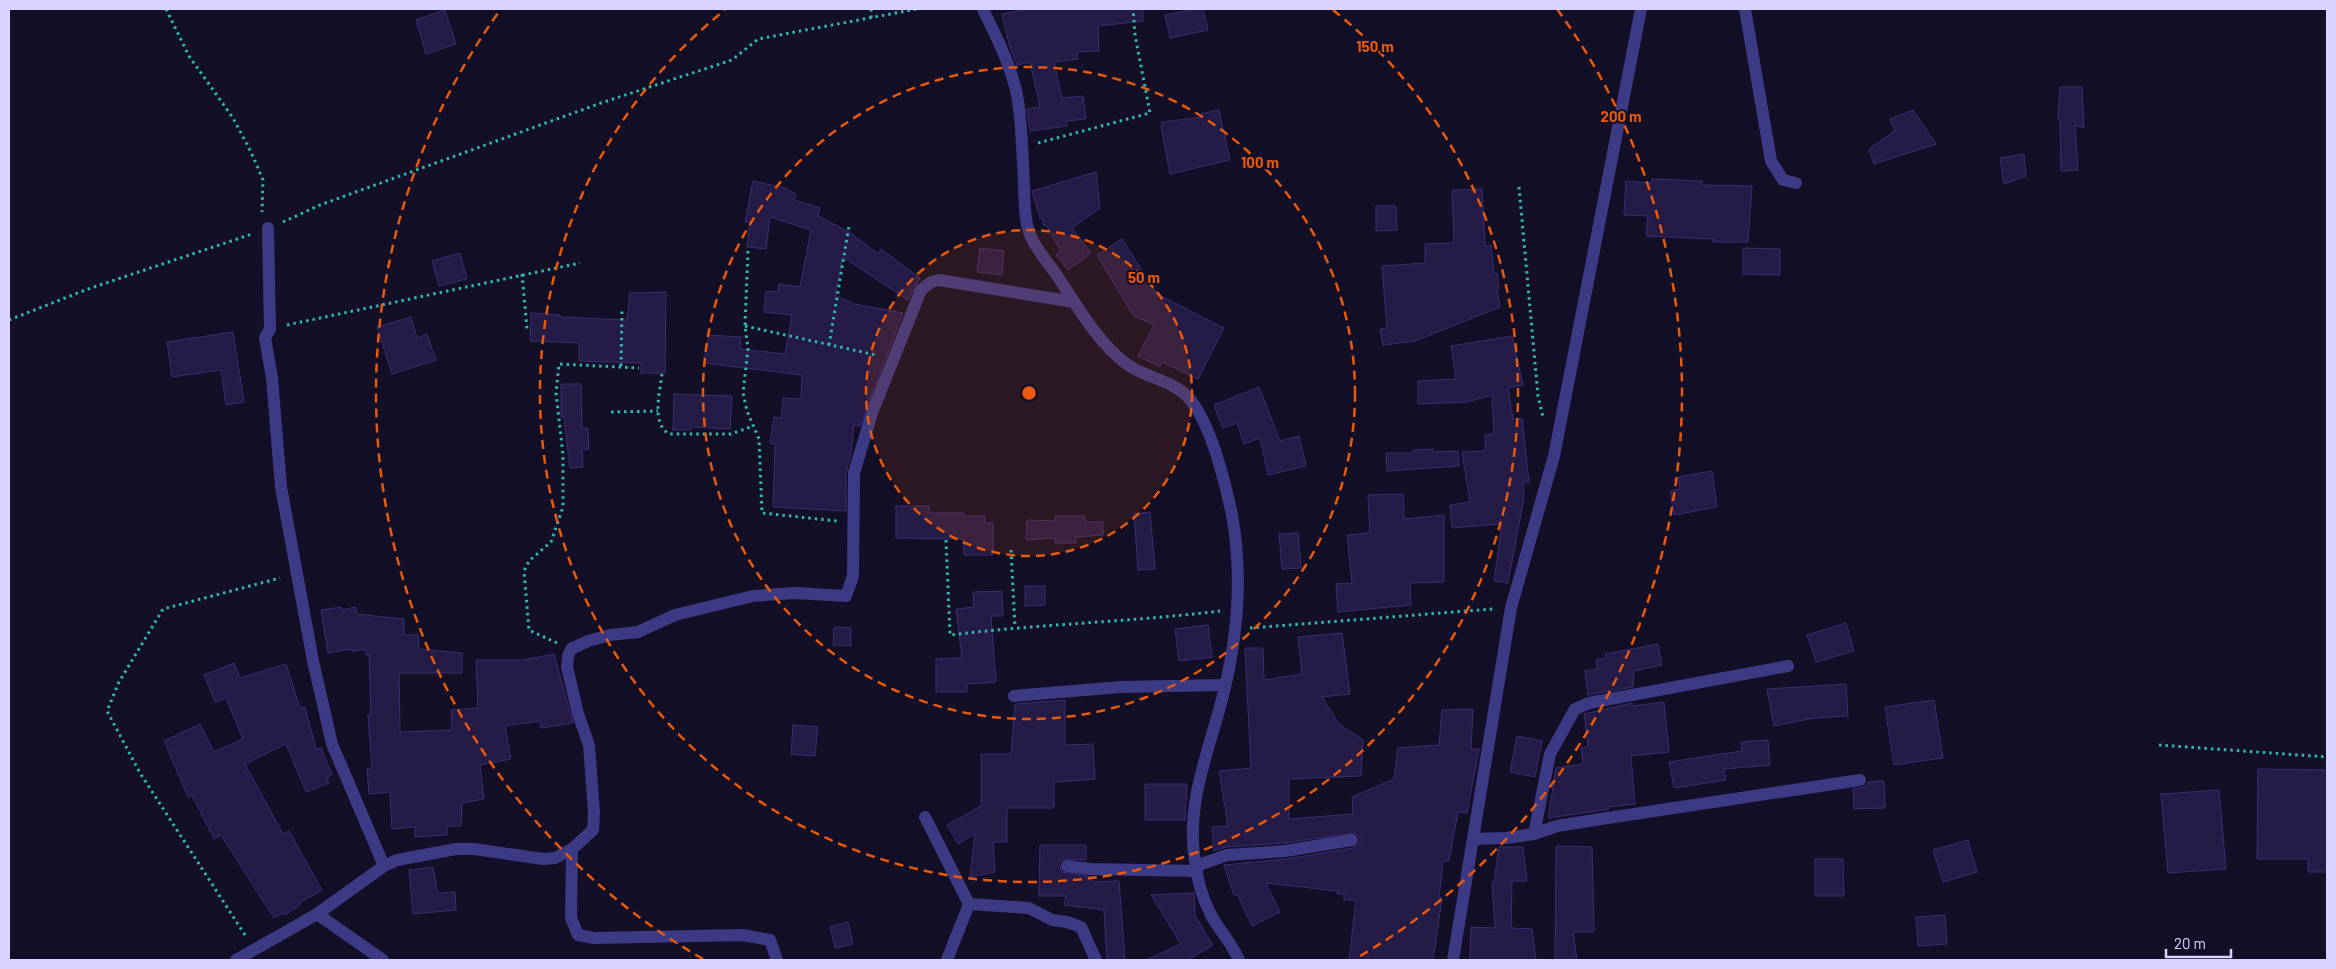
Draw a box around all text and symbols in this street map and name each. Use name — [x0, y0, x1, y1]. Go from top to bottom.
text: 150 m — [1356, 37, 1394, 55]
text: 200 m — [1600, 107, 1642, 125]
text: 100 m — [1241, 153, 1279, 171]
text: 50 m — [1128, 268, 1160, 286]
centre of rings — [1020, 384, 1038, 402]
scale bar — [2166, 926, 2231, 958]
text: 20 m — [2174, 934, 2206, 952]

